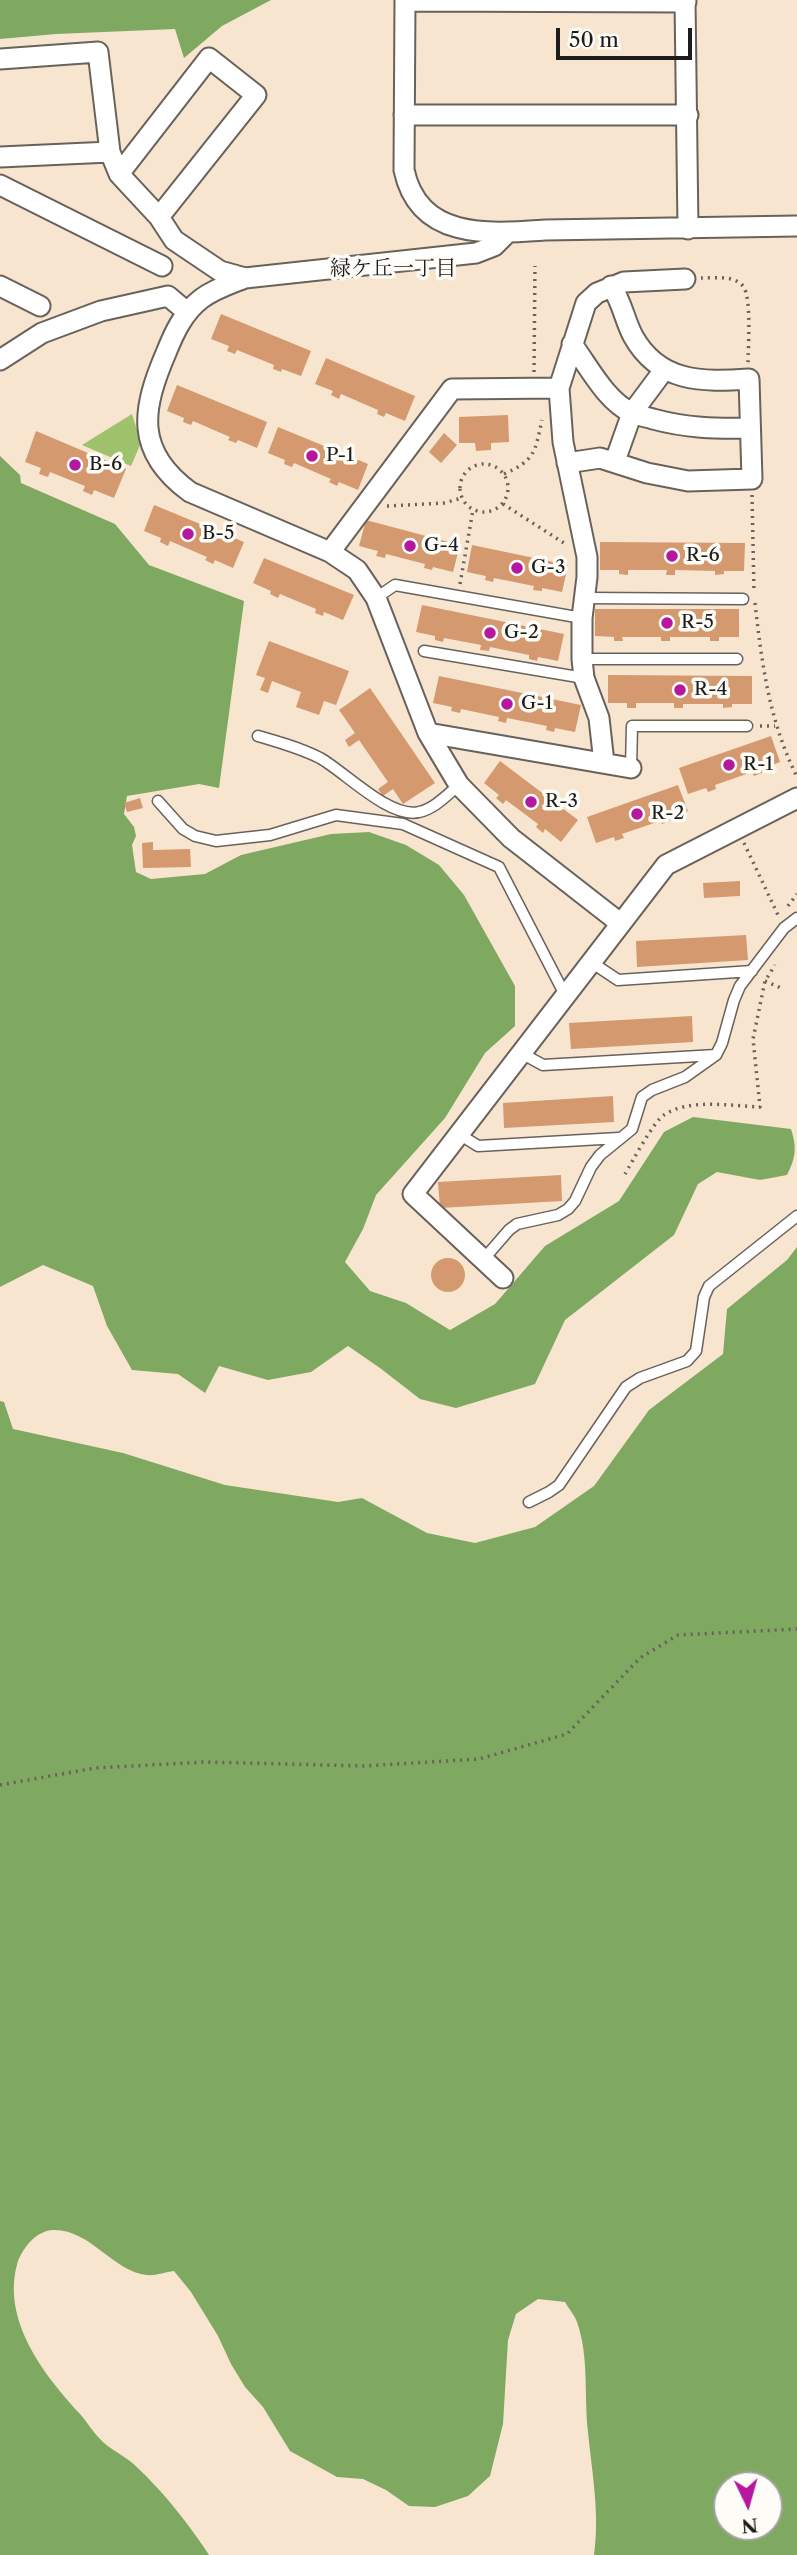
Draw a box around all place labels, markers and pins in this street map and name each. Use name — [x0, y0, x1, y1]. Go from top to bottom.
place label: P-1 — [326, 445, 354, 467]
marker: P-1 — [304, 448, 320, 464]
place label: B-6 — [89, 454, 122, 476]
marker: B-6 — [67, 457, 83, 473]
place label: B-5 — [202, 523, 234, 545]
marker: B-5 — [180, 526, 196, 542]
place label: G-4 — [424, 535, 459, 557]
marker: G-4 — [402, 538, 418, 554]
place label: R-6 — [686, 545, 720, 567]
marker: R-6 — [664, 548, 680, 564]
place label: G-3 — [531, 557, 565, 579]
marker: G-3 — [509, 560, 525, 576]
place label: R-5 — [681, 612, 714, 634]
marker: R-5 — [659, 615, 675, 631]
place label: G-2 — [504, 622, 539, 644]
marker: G-2 — [482, 625, 498, 641]
place label: R-4 — [694, 679, 728, 701]
marker: R-4 — [672, 682, 688, 698]
place label: G-1 — [521, 693, 553, 715]
marker: G-1 — [499, 696, 515, 712]
place label: R-1 — [743, 754, 773, 776]
marker: R-1 — [721, 757, 737, 773]
place label: R-3 — [545, 791, 578, 813]
marker: R-3 — [523, 794, 539, 810]
place label: R-2 — [651, 803, 684, 825]
marker: R-2 — [629, 806, 645, 822]

